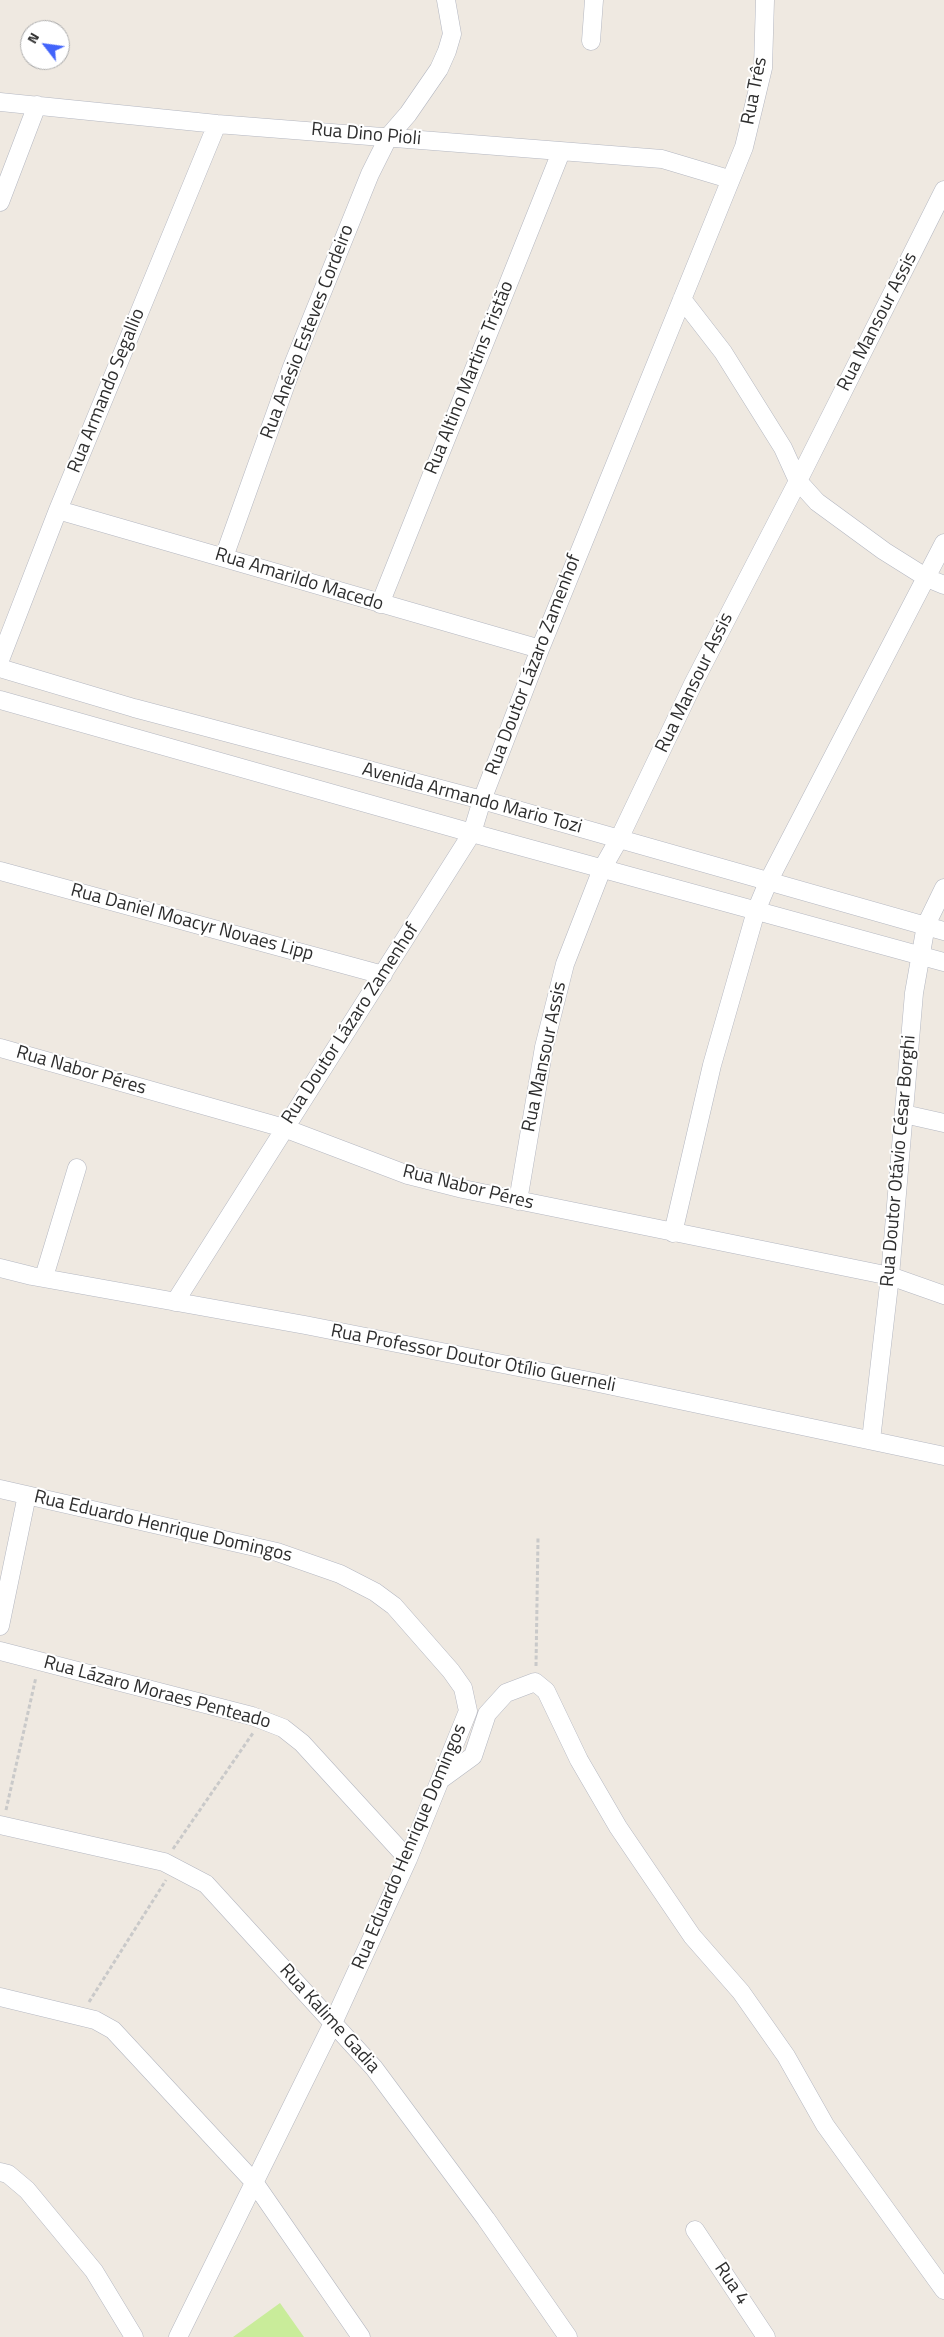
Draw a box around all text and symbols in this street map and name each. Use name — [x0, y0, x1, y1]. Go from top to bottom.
north arrow — [20, 20, 70, 70]
text: N — [21, 28, 44, 47]
street label: Rua Três — [737, 55, 773, 127]
street label: Rua Dino Pioli — [310, 119, 422, 151]
street label: Rua Anésio Esteves Cordeiro — [257, 222, 359, 442]
street label: Rua Mansour Assis — [833, 249, 923, 395]
street label: Rua Altino Martins Tristão — [421, 278, 519, 478]
street label: Rua Armando Segallio — [64, 305, 150, 477]
street label: Rua Amarildo Macedo — [212, 544, 386, 616]
street label: Rua Doutor Lázaro Zamenhof — [481, 551, 587, 779]
street label: Rua Mansour Assis — [651, 609, 739, 757]
street label: Avenida Armando Mario Tozi — [359, 759, 585, 839]
street label: Rua Daniel Moacyr Novaes Lipp — [68, 880, 316, 966]
street label: Rua Doutor Lázaro Zamenhof — [278, 919, 424, 1129]
street label: Rua Mansour Assis — [518, 980, 572, 1134]
street label: Rua Doutor Otávio César Borghi — [877, 1034, 921, 1288]
street label: Rua Nabor Péres — [13, 1042, 149, 1100]
street label: Rua Nabor Péres — [400, 1161, 536, 1215]
street label: Rua Professor Doutor Otílio Guerneli — [329, 1320, 617, 1398]
street label: Rua Eduardo Henrique Domingos — [32, 1486, 294, 1568]
street label: Rua Lázaro Moraes Penteado — [41, 1652, 273, 1734]
street label: Rua Eduardo Henrique Domingos — [348, 1721, 472, 1973]
street label: Rua Kalime Gadia — [274, 1960, 384, 2078]
street label: Rua 4 — [709, 2259, 753, 2309]

